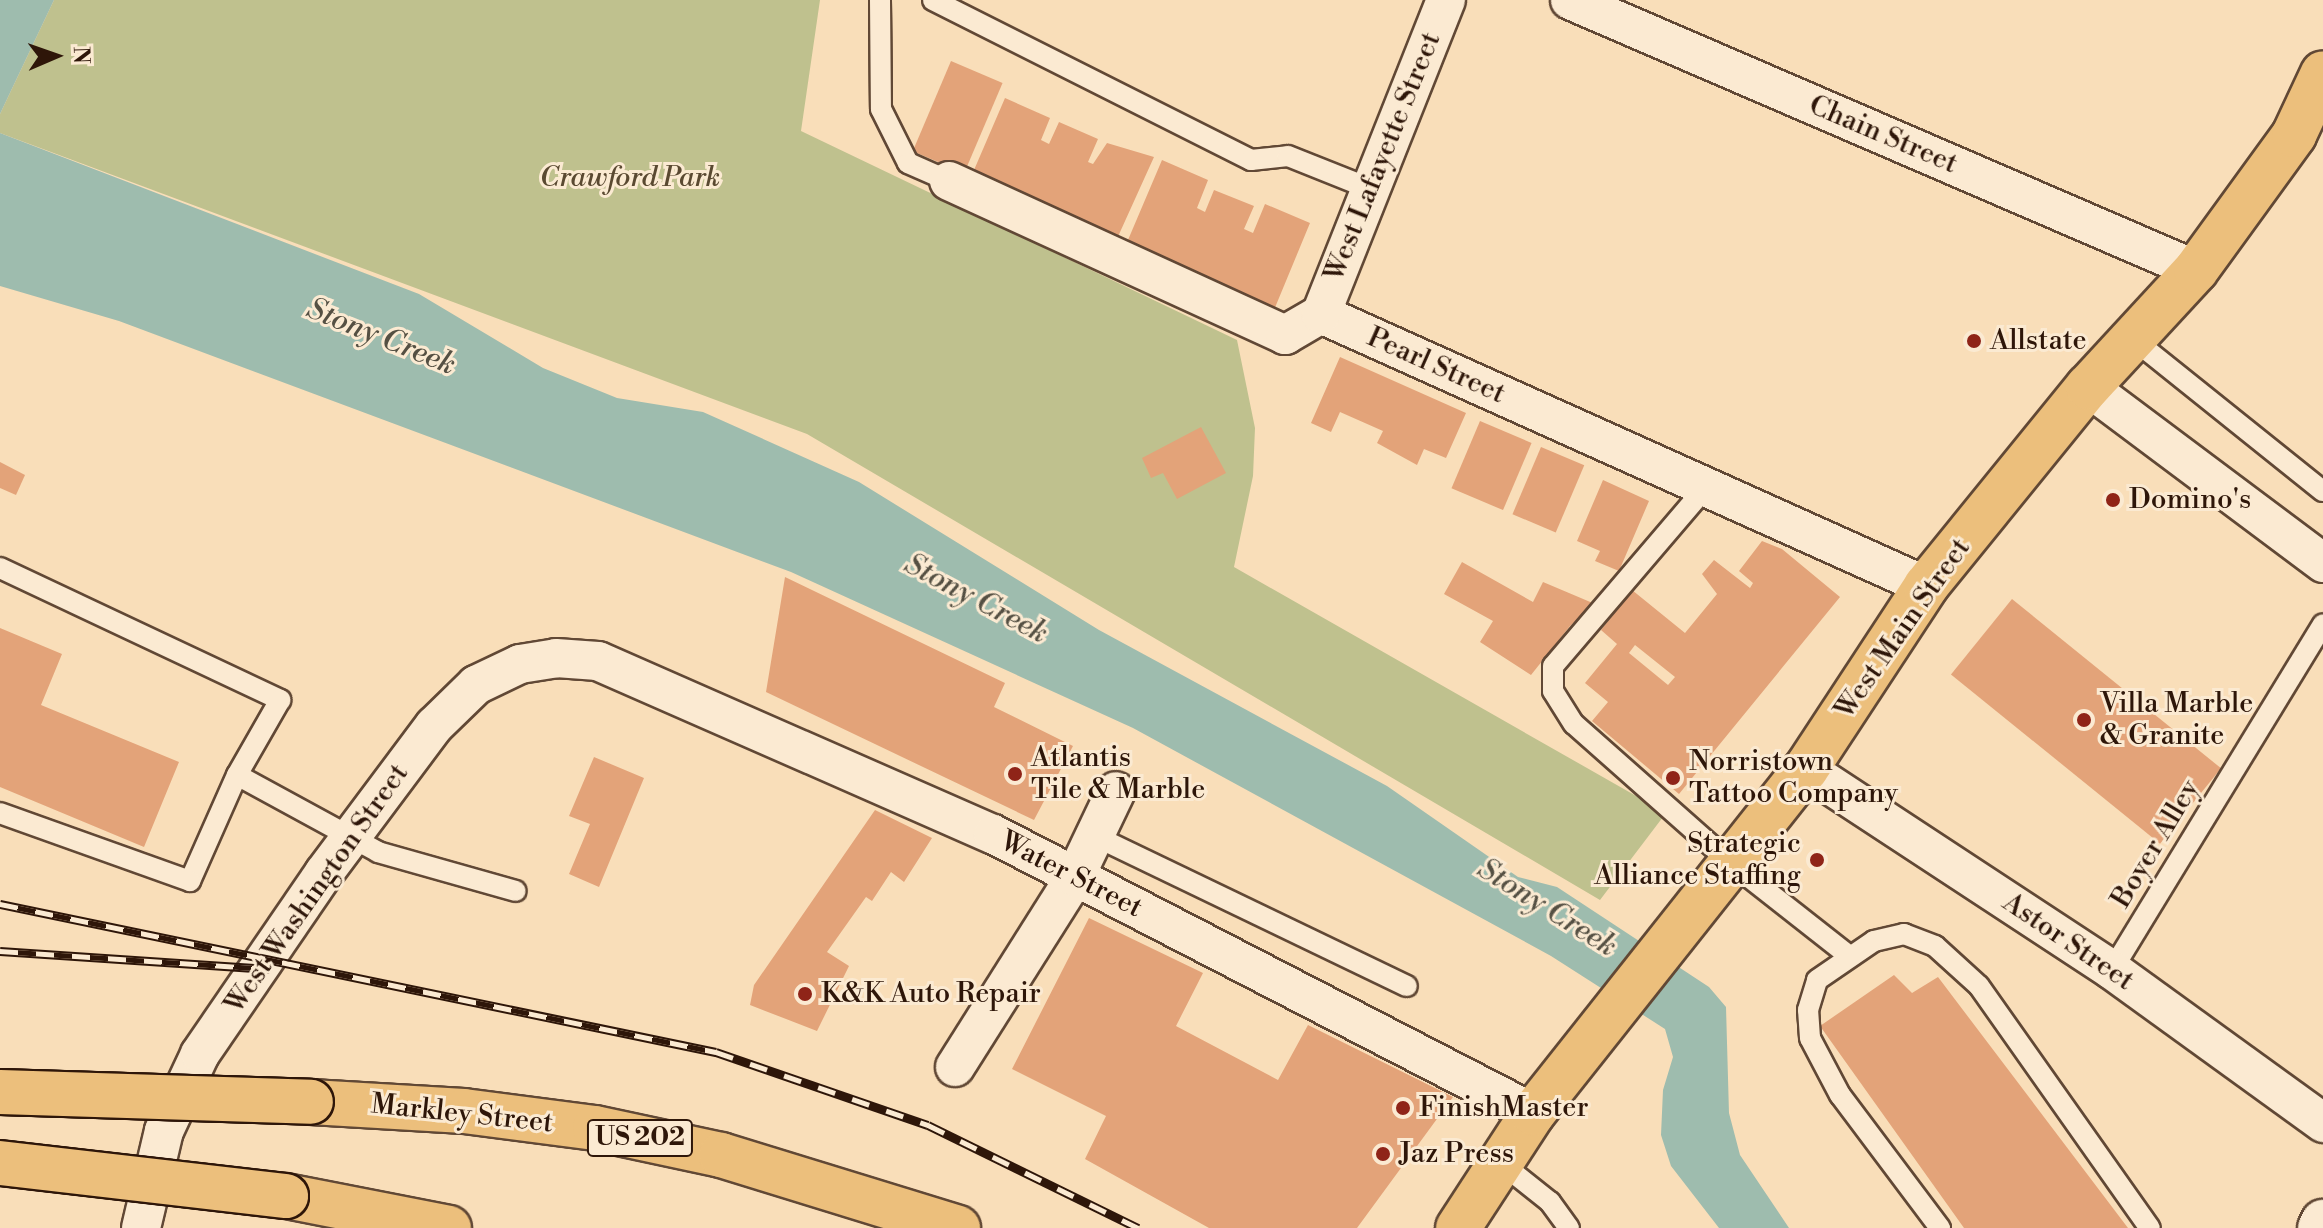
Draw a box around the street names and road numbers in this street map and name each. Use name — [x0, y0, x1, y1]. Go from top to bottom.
street label: West Lafayette Street — [1318, 28, 1448, 286]
street label: Chain Street — [1804, 89, 1962, 181]
street label: Pearl Street — [1362, 321, 1510, 411]
street label: West Main Street — [1828, 532, 1978, 726]
street label: West Washington Street — [218, 758, 416, 1020]
street label: Boyer Alley — [2105, 774, 2207, 914]
street label: Water Street — [994, 825, 1148, 925]
street label: Astor Street — [1996, 886, 2140, 998]
street label: Markley Street — [369, 1088, 555, 1140]
road number: US 202 — [586, 1116, 694, 1160]

